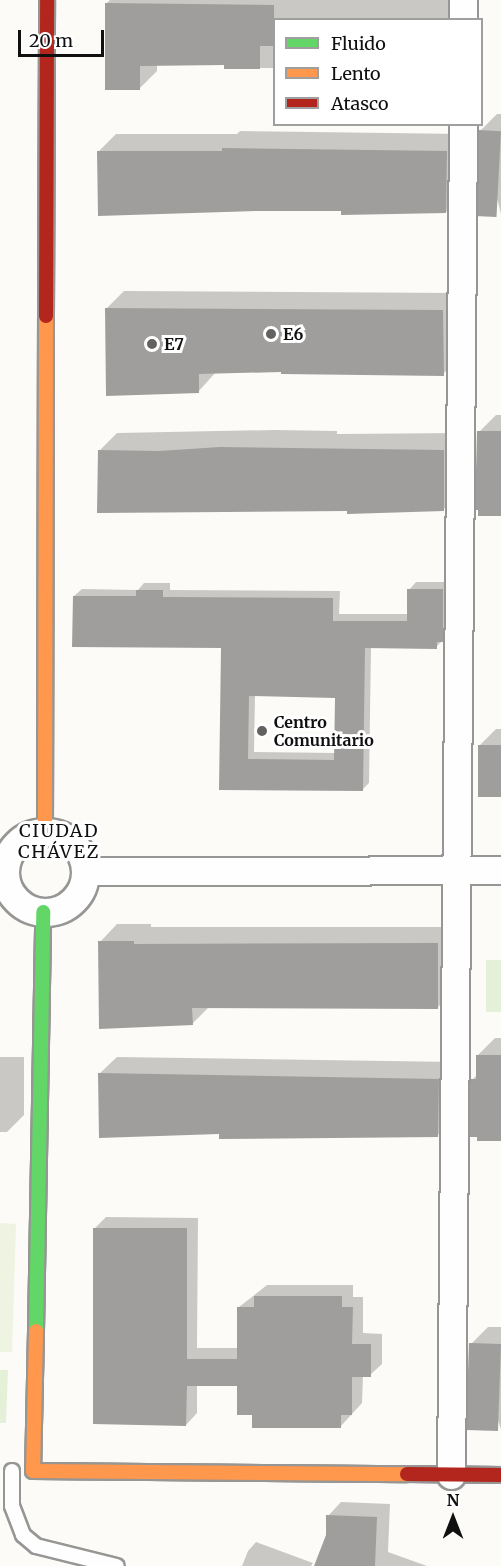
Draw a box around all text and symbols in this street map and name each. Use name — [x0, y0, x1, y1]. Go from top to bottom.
scale bar — [21, 18, 106, 56]
legend — [273, 18, 483, 126]
text: 20 m — [29, 29, 73, 52]
text: Fluido — [331, 32, 386, 55]
text: Lento — [331, 62, 381, 85]
text: Atasco — [331, 92, 389, 115]
place label: E6 — [283, 324, 303, 344]
marker: E6 — [264, 327, 278, 341]
place label: E7 — [164, 334, 184, 354]
marker: E7 — [145, 337, 159, 351]
place label: Centro Comunitario — [274, 712, 374, 750]
marker: Centro Comunitario — [255, 724, 269, 738]
district label: CIUDAD CHÁVEZ — [18, 821, 100, 864]
north arrow — [423, 1488, 483, 1548]
text: N — [447, 1490, 459, 1510]

